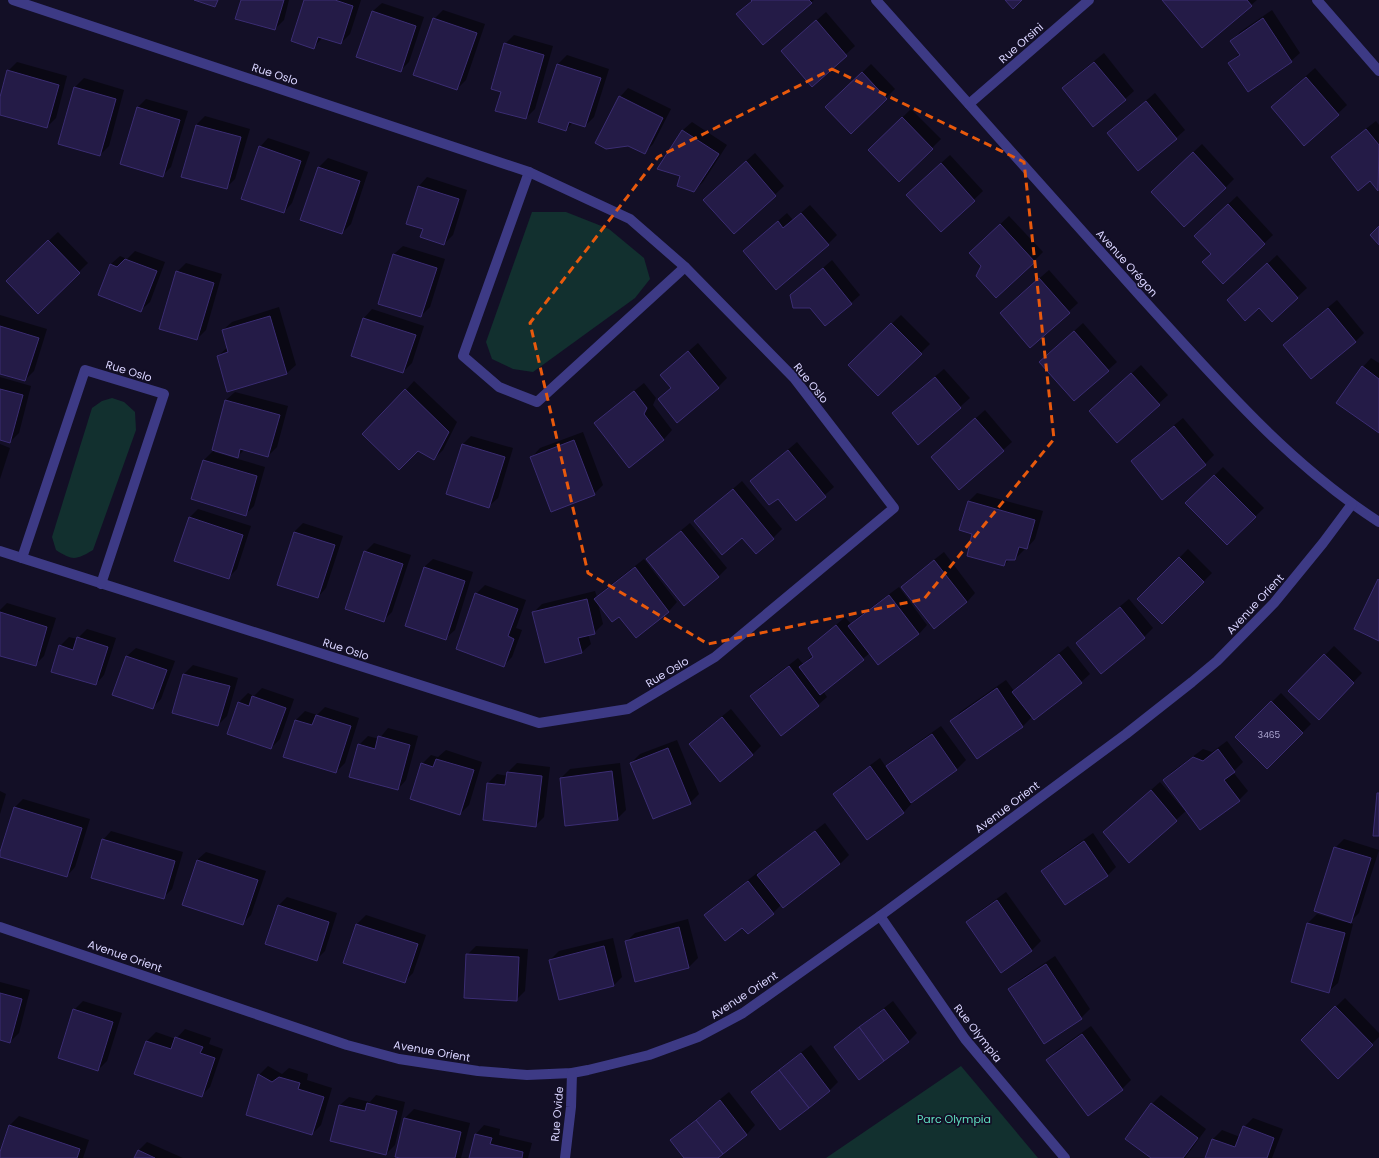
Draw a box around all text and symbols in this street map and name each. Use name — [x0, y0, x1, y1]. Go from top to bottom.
street label: Rue Orsini — [995, 19, 1047, 67]
street label: Rue Oslo — [250, 59, 300, 89]
street label: Avenue Orégon — [1093, 226, 1161, 300]
street label: Rue Oslo — [104, 356, 154, 386]
street label: Rue Oslo — [790, 359, 832, 407]
street label: Avenue Orient — [1223, 570, 1287, 638]
street label: Rue Oslo — [321, 634, 371, 664]
street label: Rue Oslo — [642, 653, 692, 691]
house number: 3465 — [1258, 729, 1281, 741]
street label: Avenue Orient — [971, 777, 1043, 837]
street label: Avenue Orient — [86, 936, 164, 976]
street label: Avenue Orient — [707, 967, 781, 1023]
street label: Rue Olympia — [950, 1001, 1006, 1065]
street label: Avenue Orient — [392, 1036, 472, 1066]
street label: Rue Ovide — [547, 1086, 567, 1142]
park label: Parc Olympia — [917, 1111, 991, 1127]

